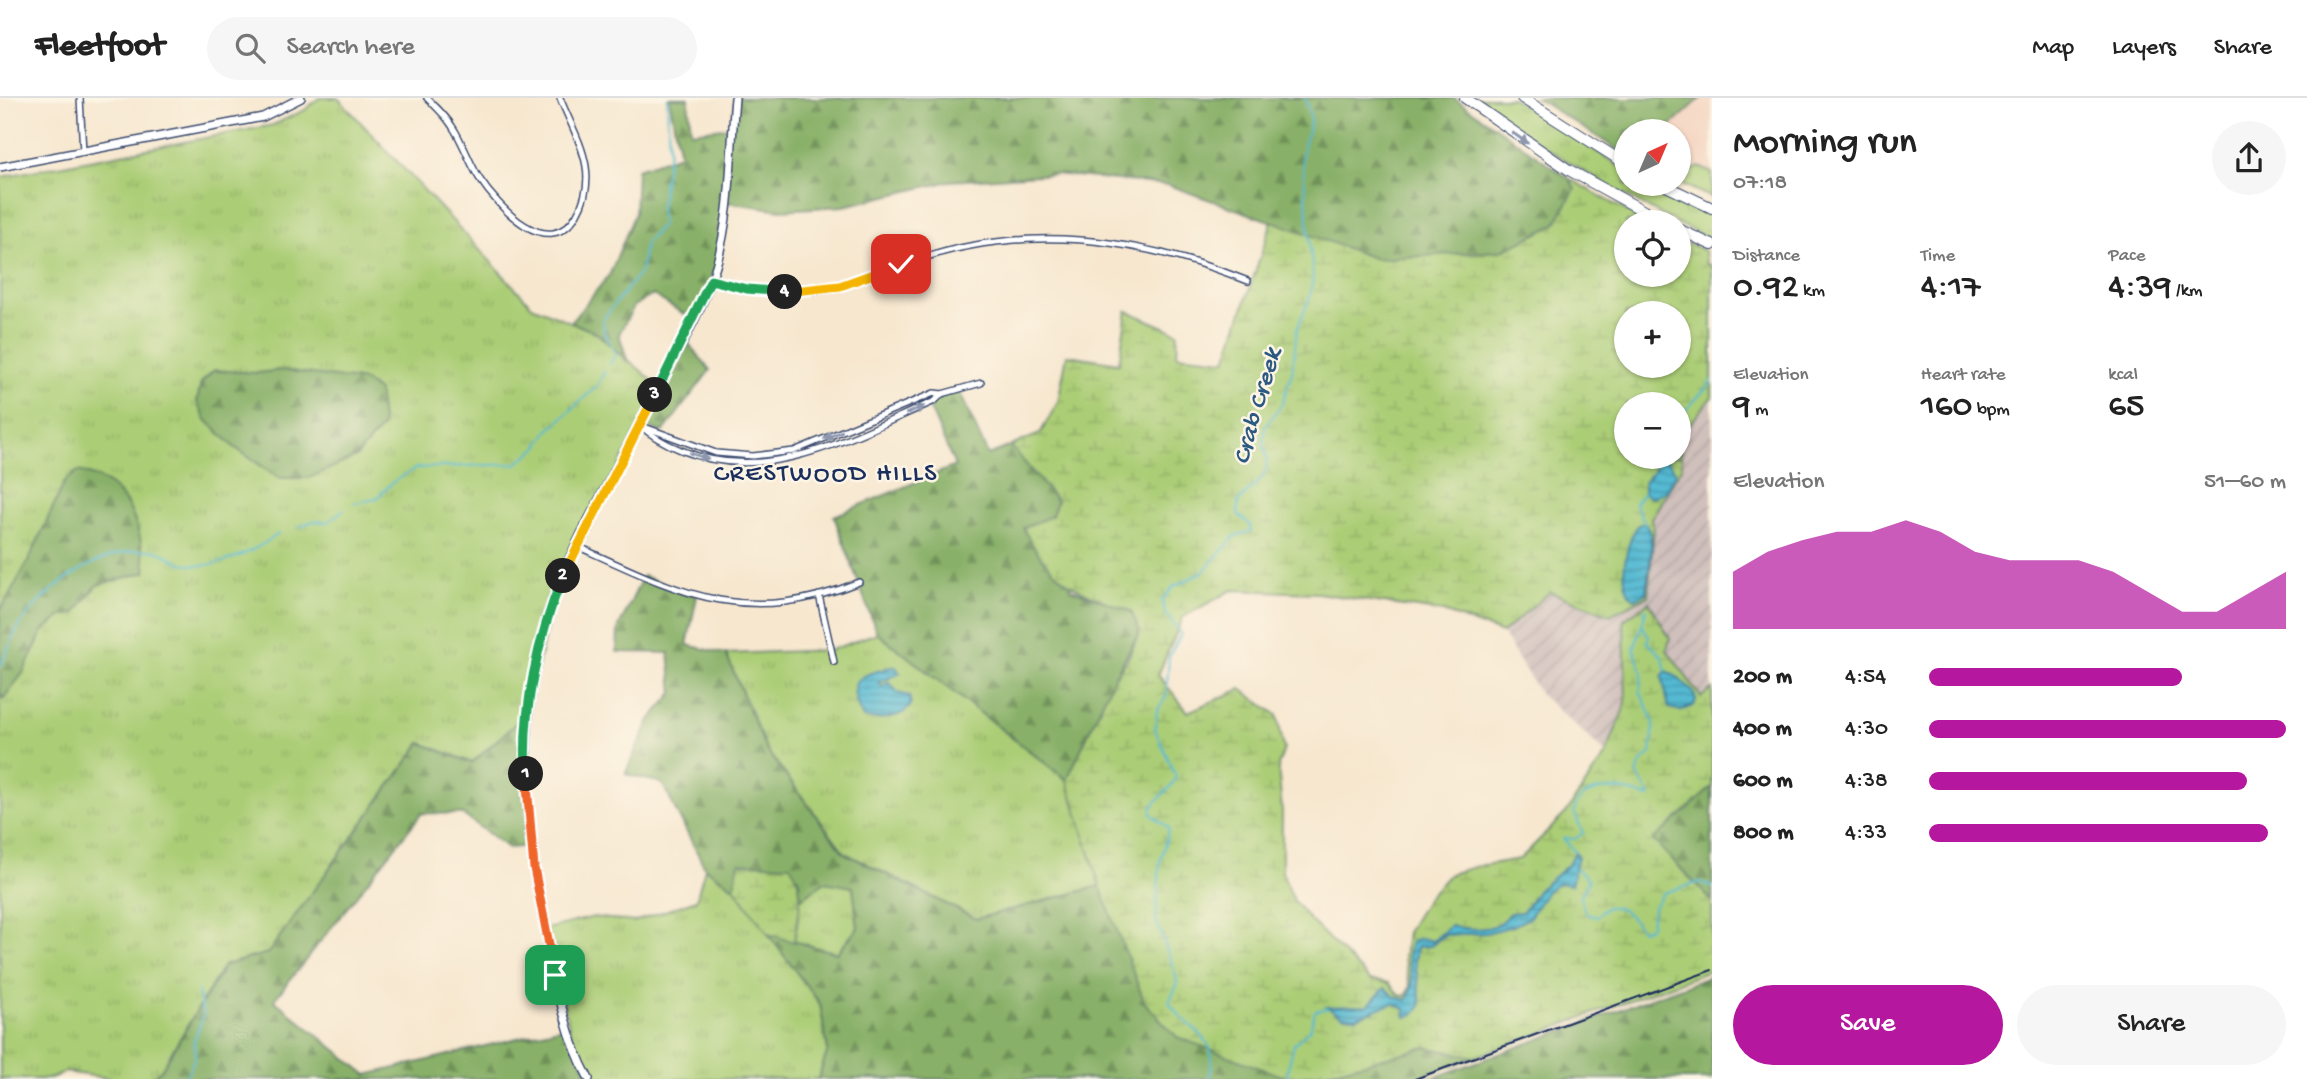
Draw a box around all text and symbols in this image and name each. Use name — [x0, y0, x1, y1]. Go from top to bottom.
search box — [207, 17, 697, 80]
text: Fleetfoot — [35, 29, 165, 67]
icon: search — [231, 29, 269, 67]
text: Search here — [287, 33, 415, 64]
text: Map — [2032, 34, 2074, 63]
text: Layers — [2112, 34, 2176, 63]
text: Share — [2214, 34, 2272, 63]
north arrow — [1614, 119, 1690, 196]
map controls — [1614, 119, 1691, 469]
button: share — [2212, 121, 2286, 195]
text: Morning run — [1733, 122, 1917, 166]
one-way arrow — [1511, 131, 1529, 145]
text: 07:18 — [1733, 170, 1787, 197]
button: locate — [1614, 210, 1691, 287]
pin — [871, 234, 931, 294]
icon: check — [882, 245, 920, 283]
text: Distance — [1733, 245, 1800, 268]
text: Time — [1921, 245, 1955, 268]
text: Pace — [2108, 245, 2146, 268]
text: 0.92 — [1733, 268, 1799, 309]
text: 4:17 — [1921, 268, 1981, 309]
text: 4:39 — [2108, 268, 2172, 309]
pin: 4 — [768, 274, 802, 310]
text: 4 — [780, 280, 789, 303]
text: km — [1799, 280, 1825, 303]
text: /km — [2172, 280, 2203, 303]
button: + — [1614, 301, 1691, 378]
water label: Crab Creek — [1228, 343, 1291, 469]
text: Elevation — [1733, 364, 1809, 387]
text: Heart rate — [1921, 364, 2006, 387]
text: kcal — [2108, 364, 2138, 387]
pin: 3 — [638, 378, 672, 412]
text: 3 — [650, 383, 659, 406]
text: 9 — [1733, 387, 1751, 428]
text: 160 — [1921, 387, 1972, 428]
text: 65 — [2108, 387, 2144, 428]
button: − — [1614, 392, 1691, 469]
text: m — [1751, 399, 1769, 422]
text: bpm — [1972, 399, 2010, 422]
one-way arrow — [905, 404, 926, 415]
one-way arrow — [823, 429, 844, 440]
one-way arrow — [688, 452, 709, 462]
district label: CRESTWOOD HILLS — [714, 460, 938, 491]
text: Elevation — [1733, 469, 1824, 496]
text: 51–60 m — [2204, 469, 2286, 496]
pin: 2 — [546, 559, 580, 594]
text: 2 — [558, 564, 567, 587]
text: 200 m — [1733, 664, 1792, 691]
text: 4:54 — [1845, 664, 1886, 691]
text: 400 m — [1733, 716, 1792, 743]
text: 4:30 — [1845, 716, 1888, 743]
pin: 1 — [508, 756, 544, 792]
text: 1 — [522, 762, 529, 785]
text: 600 m — [1733, 768, 1793, 795]
text: 4:38 — [1845, 768, 1888, 795]
text: 800 m — [1733, 820, 1794, 847]
text: 4:33 — [1845, 820, 1887, 847]
pin — [525, 945, 585, 1005]
icon: arrive — [536, 956, 574, 994]
button: Save — [1733, 985, 2003, 1065]
button: Share — [2017, 985, 2286, 1065]

